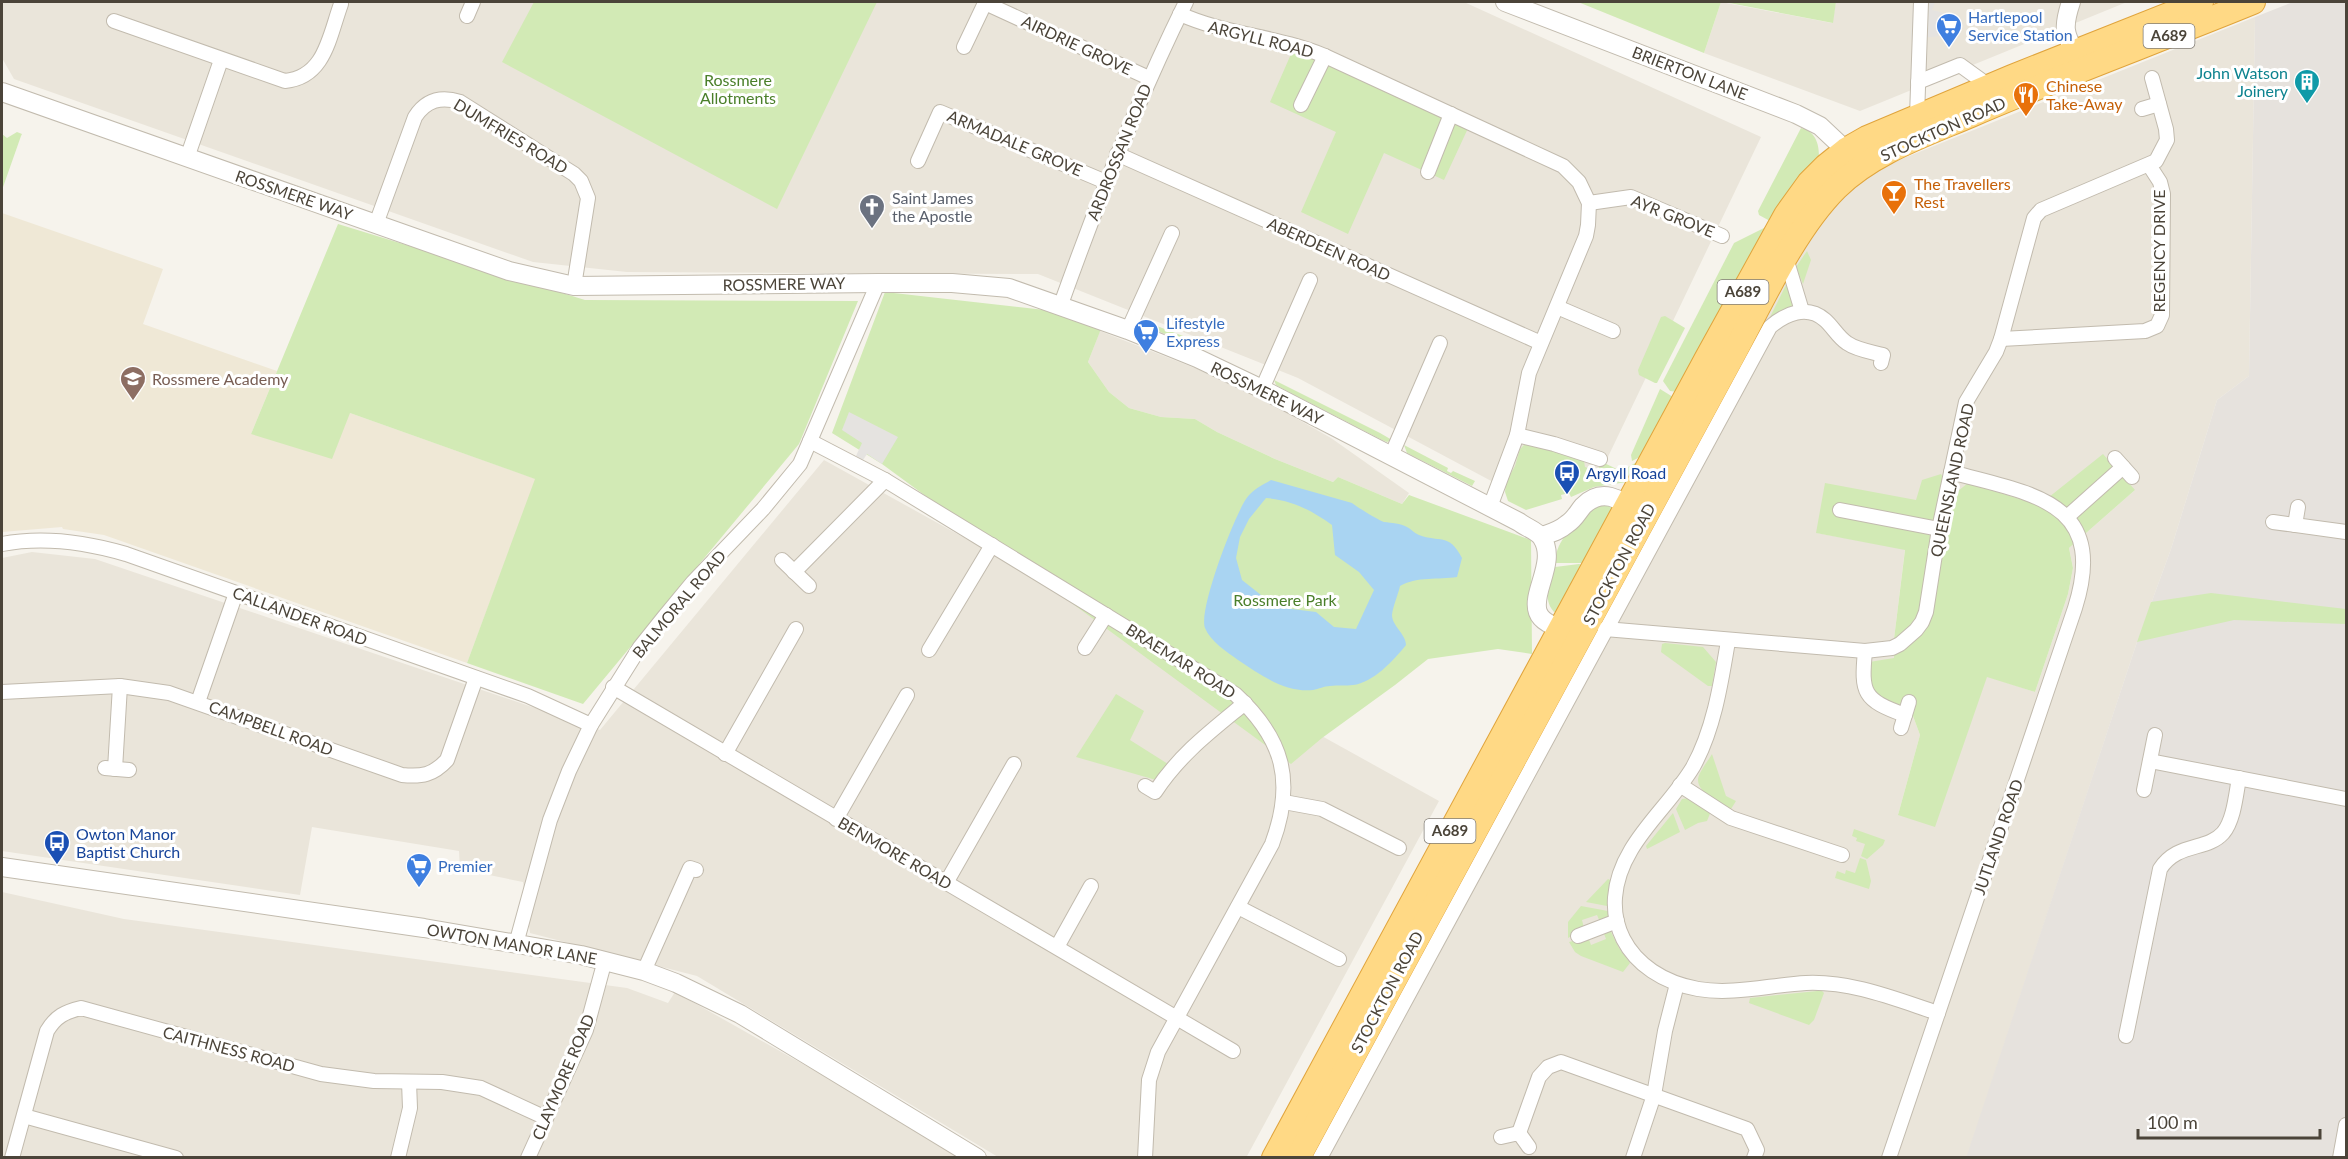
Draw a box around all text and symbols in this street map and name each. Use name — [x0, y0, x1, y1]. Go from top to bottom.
place label: Hartlepool Service Station — [1968, 7, 2073, 44]
street label: AIRDRIE GROVE — [1019, 11, 1135, 78]
supermarket icon: Hartlepool Service Station — [1934, 11, 1964, 49]
street label: ARGYLL ROAD — [1207, 16, 1316, 61]
road number: A689 — [2144, 24, 2194, 48]
street label: BRIERTON LANE — [1630, 42, 1751, 103]
place label: John Watson Joinery — [2197, 63, 2289, 100]
building icon: John Watson Joinery — [2292, 67, 2322, 105]
park label: Rossmere Allotments — [700, 70, 776, 107]
place label: Chinese Take-Away — [2046, 76, 2123, 113]
restaurant icon: Chinese Take-Away — [2011, 80, 2041, 118]
street label: ARDROSSAN ROAD — [1082, 81, 1155, 223]
street label: STOCKTON ROAD — [1877, 92, 2008, 165]
street label: DUMFRIES ROAD — [451, 94, 572, 177]
street label: ARMADALE GROVE — [945, 105, 1086, 180]
street label: ROSSMERE WAY — [233, 166, 355, 224]
place label: The Travellers Rest — [1914, 174, 2011, 211]
bar icon: The Travellers Rest — [1879, 178, 1909, 216]
place label: Saint James the Apostle — [892, 188, 974, 225]
street label: REGENCY DRIVE — [2149, 189, 2168, 313]
street label: AYR GROVE — [1629, 190, 1718, 241]
church icon: Saint James the Apostle — [857, 192, 887, 230]
street label: ABERDEEN ROAD — [1265, 213, 1394, 284]
street label: ROSSMERE WAY — [722, 273, 846, 294]
road number: A689 — [1718, 280, 1768, 304]
place label: Lifestyle Express — [1166, 313, 1225, 350]
supermarket icon: Lifestyle Express — [1131, 317, 1161, 355]
street label: ROSSMERE WAY — [1208, 357, 1327, 428]
school or university icon: Rossmere Academy — [118, 364, 148, 402]
place label: Rossmere Academy — [152, 369, 289, 388]
street label: QUEENSLAND ROAD — [1926, 401, 1977, 559]
bus stop icon: Argyll Road — [1552, 458, 1582, 496]
place label: Argyll Road — [1586, 463, 1666, 482]
street label: STOCKTON ROAD — [1578, 500, 1659, 628]
street label: BALMORAL ROAD — [628, 546, 729, 661]
street label: CALLANDER ROAD — [230, 582, 370, 649]
park label: Rossmere Park — [1233, 590, 1338, 609]
street label: BRAEMAR ROAD — [1123, 619, 1240, 702]
street label: CAMPBELL ROAD — [206, 696, 336, 759]
street label: JUTLAND ROAD — [1969, 777, 2026, 897]
street label: BENMORE ROAD — [835, 812, 956, 893]
road number: A689 — [1424, 819, 1476, 843]
place label: Owton Manor Baptist Church — [76, 824, 180, 861]
bus stop icon: Owton Manor Baptist Church — [42, 828, 72, 866]
supermarket icon: Premier — [404, 851, 434, 889]
place label: Premier — [438, 856, 493, 875]
street label: OWTON MANOR LANE — [425, 919, 599, 968]
street label: STOCKTON ROAD — [1346, 928, 1427, 1056]
street label: CLAYMORE ROAD — [527, 1011, 598, 1143]
street label: CAITHNESS ROAD — [161, 1022, 297, 1075]
scale bar — [2138, 1102, 2320, 1140]
text: 100 m — [2147, 1111, 2198, 1133]

